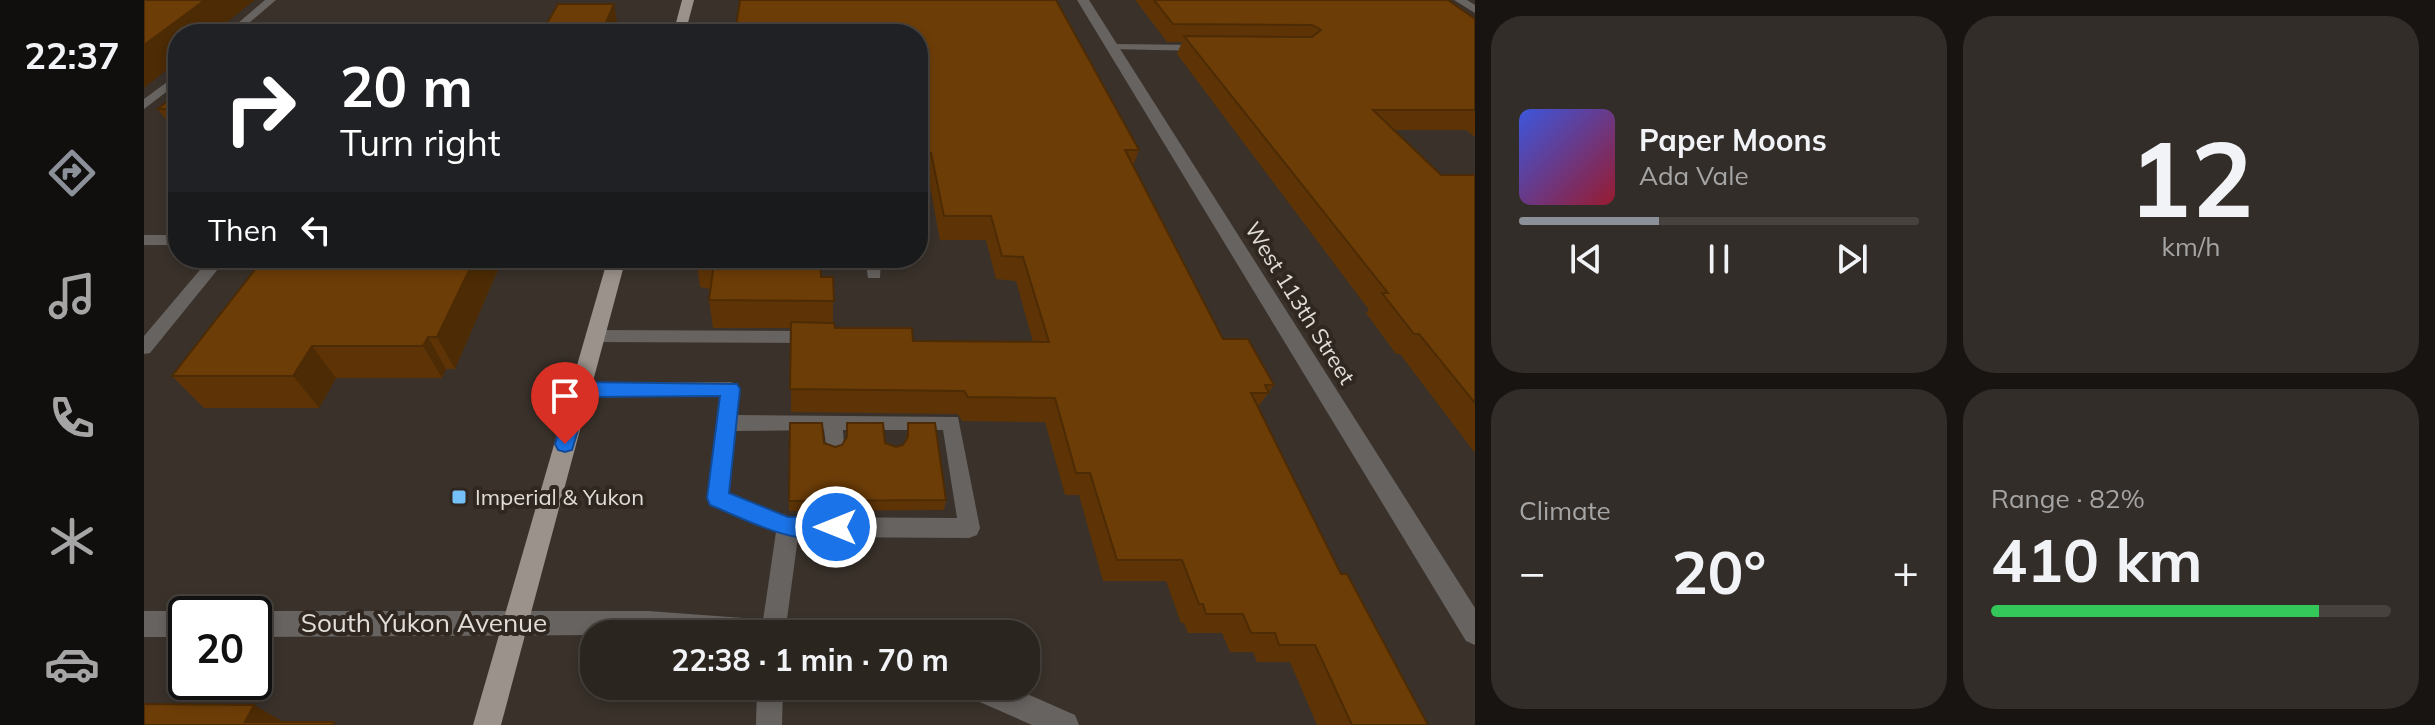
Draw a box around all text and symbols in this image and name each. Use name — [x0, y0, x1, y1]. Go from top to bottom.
text: 22:37 — [24, 33, 120, 78]
text: 20 m — [340, 51, 473, 121]
icon: right — [208, 56, 312, 160]
text: 12 — [2129, 112, 2253, 243]
text: Turn right — [340, 120, 501, 165]
text: Paper Moons — [1639, 121, 1827, 159]
icon: directions — [44, 145, 100, 201]
text: Ada Vale — [1639, 159, 1749, 192]
icon: left — [294, 208, 338, 252]
text: Then — [208, 211, 278, 249]
street label: West 113th Street — [1239, 217, 1361, 390]
text: km/h — [2162, 230, 2220, 263]
icon: previous — [1564, 237, 1608, 281]
icon: pause — [1697, 237, 1741, 281]
icon: next — [1830, 237, 1874, 281]
icon: music — [44, 268, 100, 324]
pin — [531, 362, 599, 444]
icon: arrive — [543, 374, 587, 418]
icon: phone — [44, 390, 100, 446]
text: Range · 82% — [1991, 482, 2145, 515]
place label: Imperial & Yukon — [475, 483, 644, 511]
position arrow — [794, 485, 878, 569]
marker: Imperial & Yukon — [450, 488, 468, 506]
text: Climate — [1519, 494, 1611, 527]
icon: climate — [44, 513, 100, 569]
text: 410 km — [1991, 522, 2203, 597]
text: 20° — [1672, 534, 1766, 609]
text: − — [1519, 544, 1545, 599]
text: + — [1893, 544, 1919, 599]
speed limit sign: 20 — [168, 596, 272, 700]
street label: South Yukon Avenue — [301, 606, 547, 639]
icon: car — [44, 636, 100, 692]
text: 22:38 · 1 min · 70 m — [671, 641, 949, 679]

